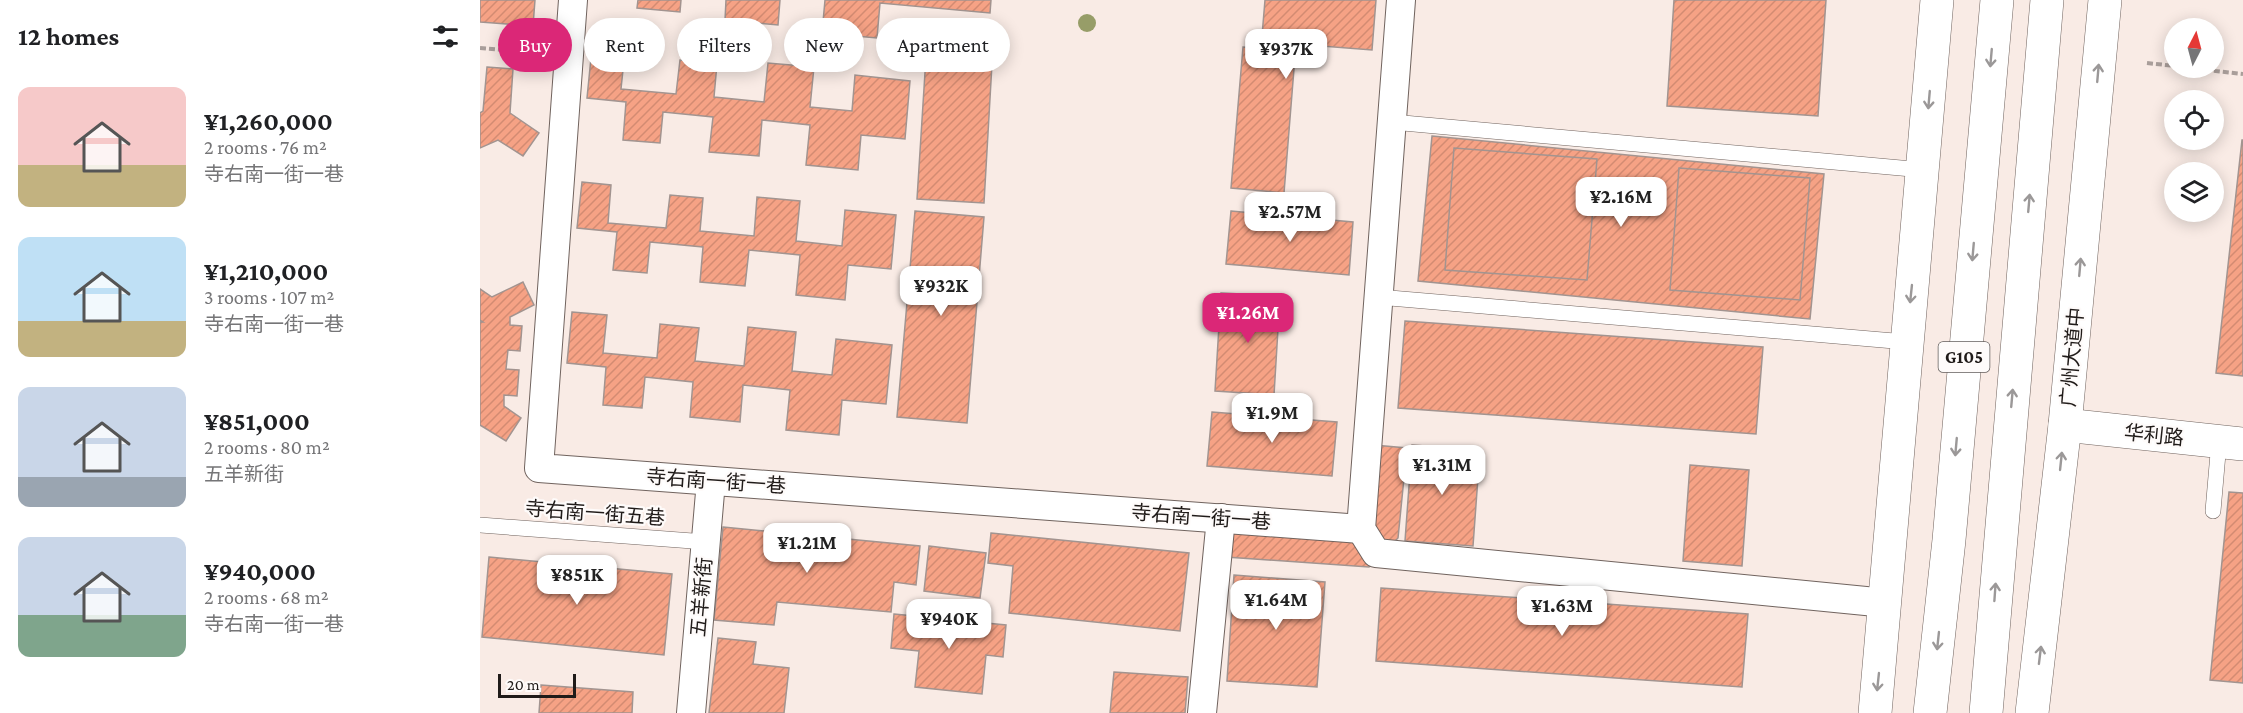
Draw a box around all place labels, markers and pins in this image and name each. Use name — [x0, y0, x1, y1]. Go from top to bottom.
pin: ¥937K — [1244, 29, 1328, 80]
pin: ¥2.16M — [1572, 177, 1670, 228]
pin: ¥2.57M — [1241, 192, 1339, 243]
pin: ¥932K — [899, 266, 983, 317]
pin: ¥1.26M — [1199, 293, 1297, 344]
pin: ¥1.9M — [1230, 393, 1314, 444]
pin: ¥1.31M — [1393, 445, 1491, 496]
pin: ¥1.21M — [758, 523, 856, 574]
pin: ¥851K — [535, 555, 619, 606]
pin: ¥1.64M — [1227, 580, 1325, 631]
pin: ¥1.63M — [1513, 586, 1611, 637]
pin: ¥940K — [907, 599, 991, 650]

